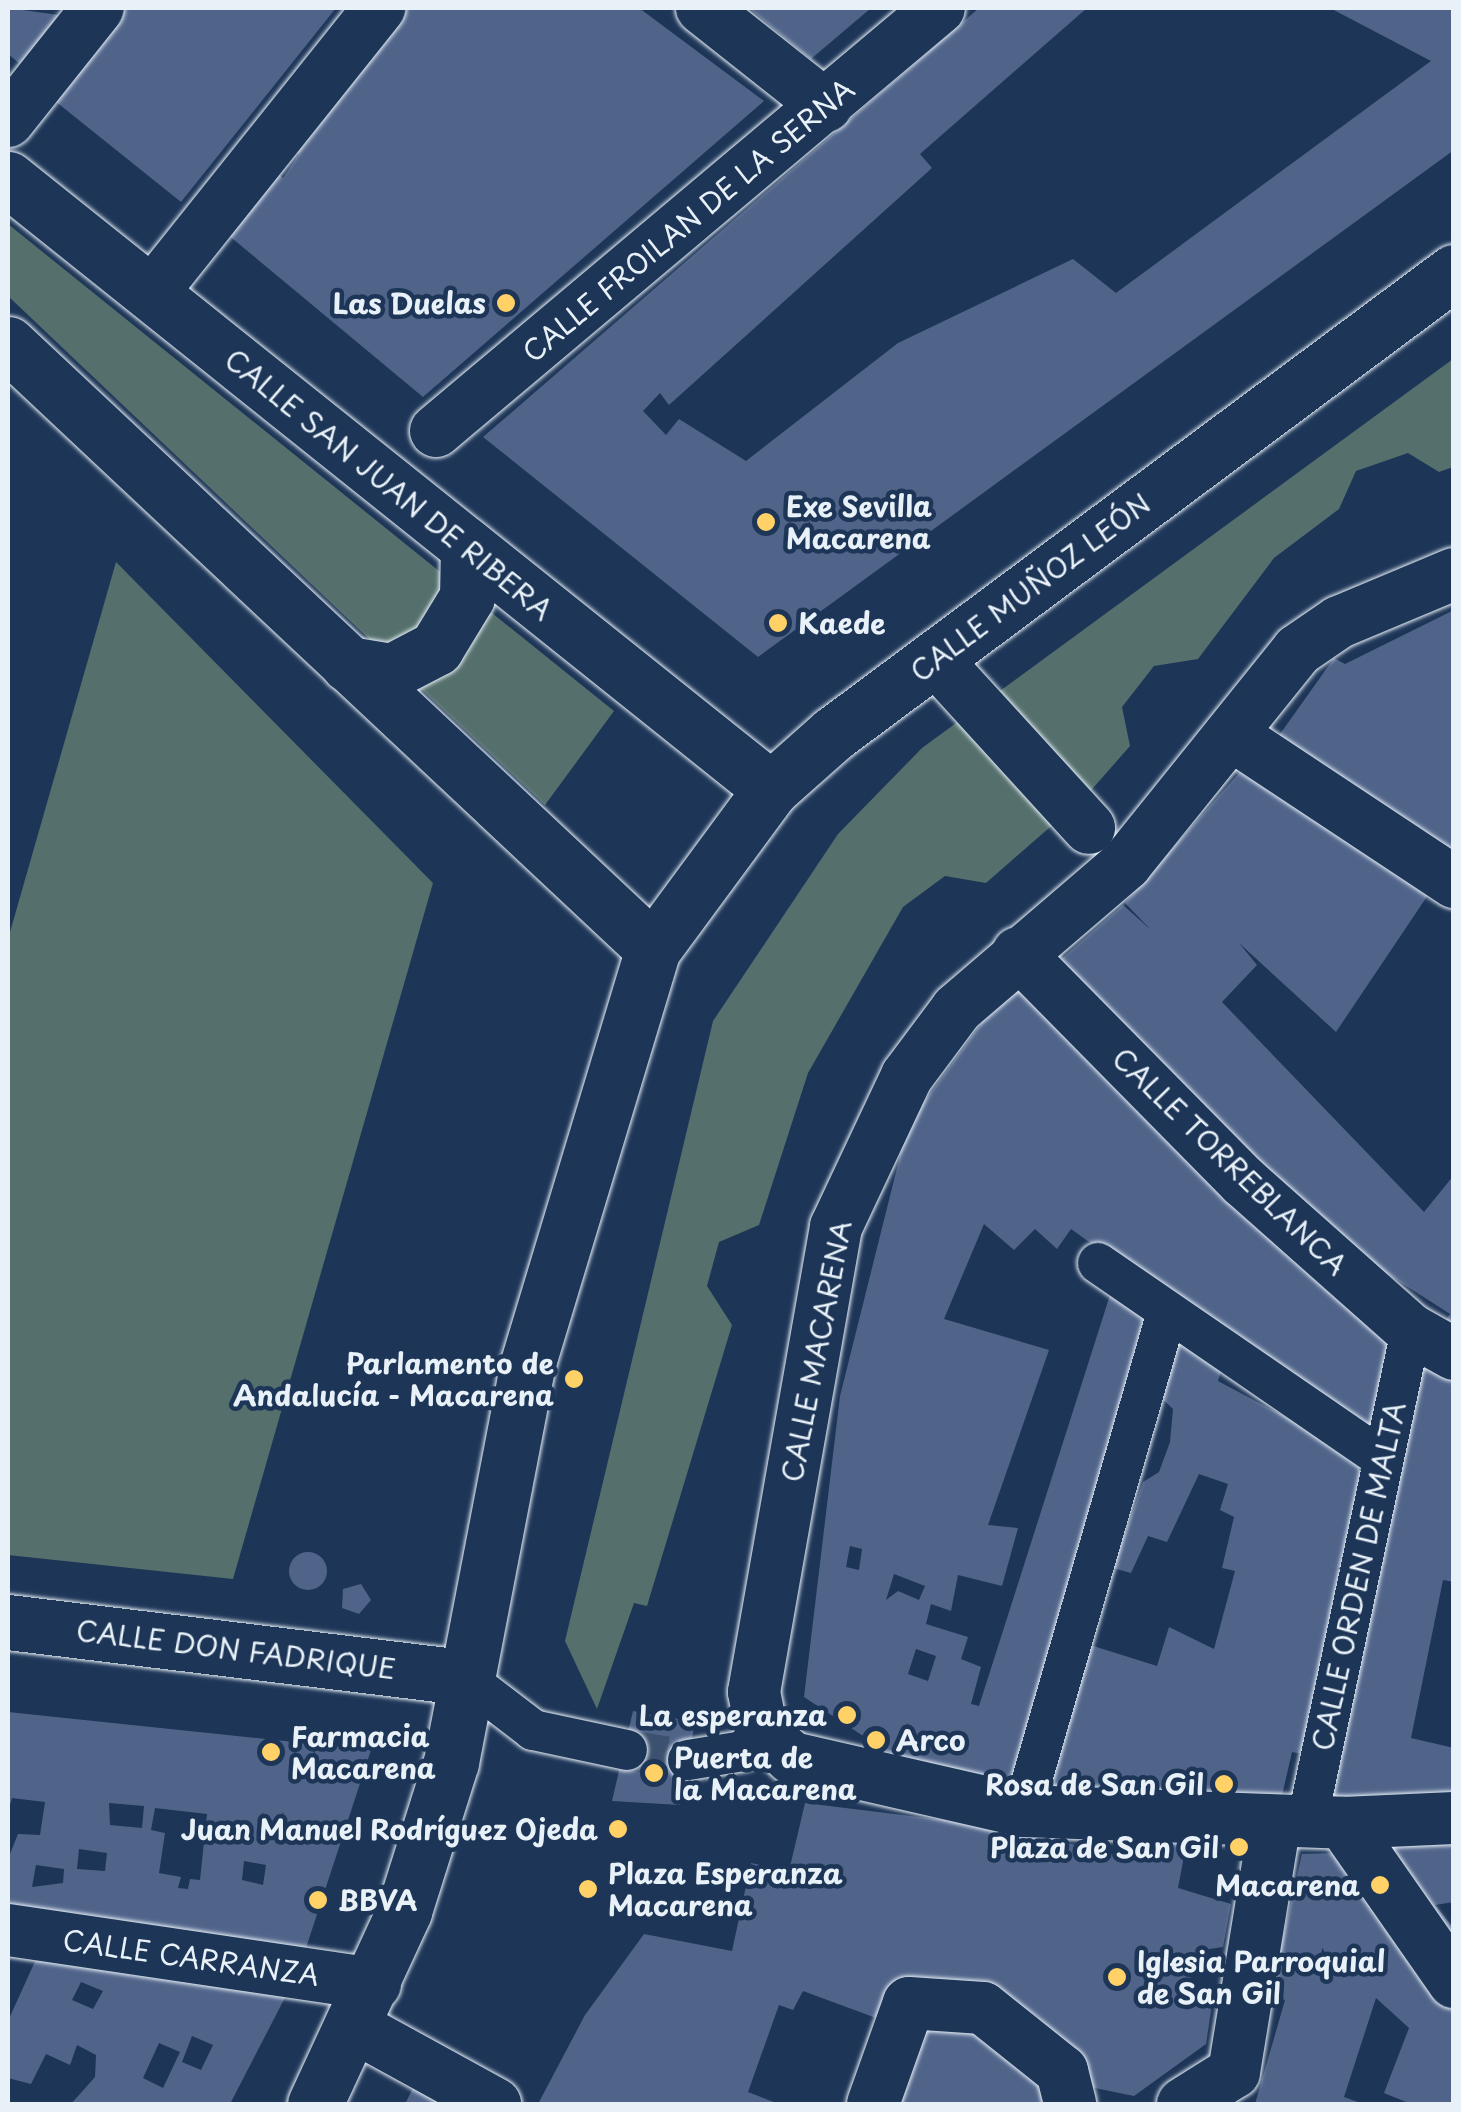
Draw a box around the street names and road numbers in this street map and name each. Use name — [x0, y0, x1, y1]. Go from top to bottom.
street label: CALLE FROILAN DE LA SERNA — [513, 70, 863, 370]
street label: CALLE SAN JUAN DE RIBERA — [218, 341, 560, 627]
street label: CALLE MUÑOZ LEÓN — [901, 484, 1159, 690]
street label: CALLE TORREBLANCA — [1105, 1039, 1355, 1283]
street label: CALLE MACARENA — [774, 1214, 858, 1488]
street label: CALLE ORDEN DE MALTA — [1304, 1395, 1412, 1757]
street label: CALLE DON FADRIQUE — [73, 1613, 399, 1685]
street label: CALLE CARRANZA — [58, 1922, 324, 1992]

